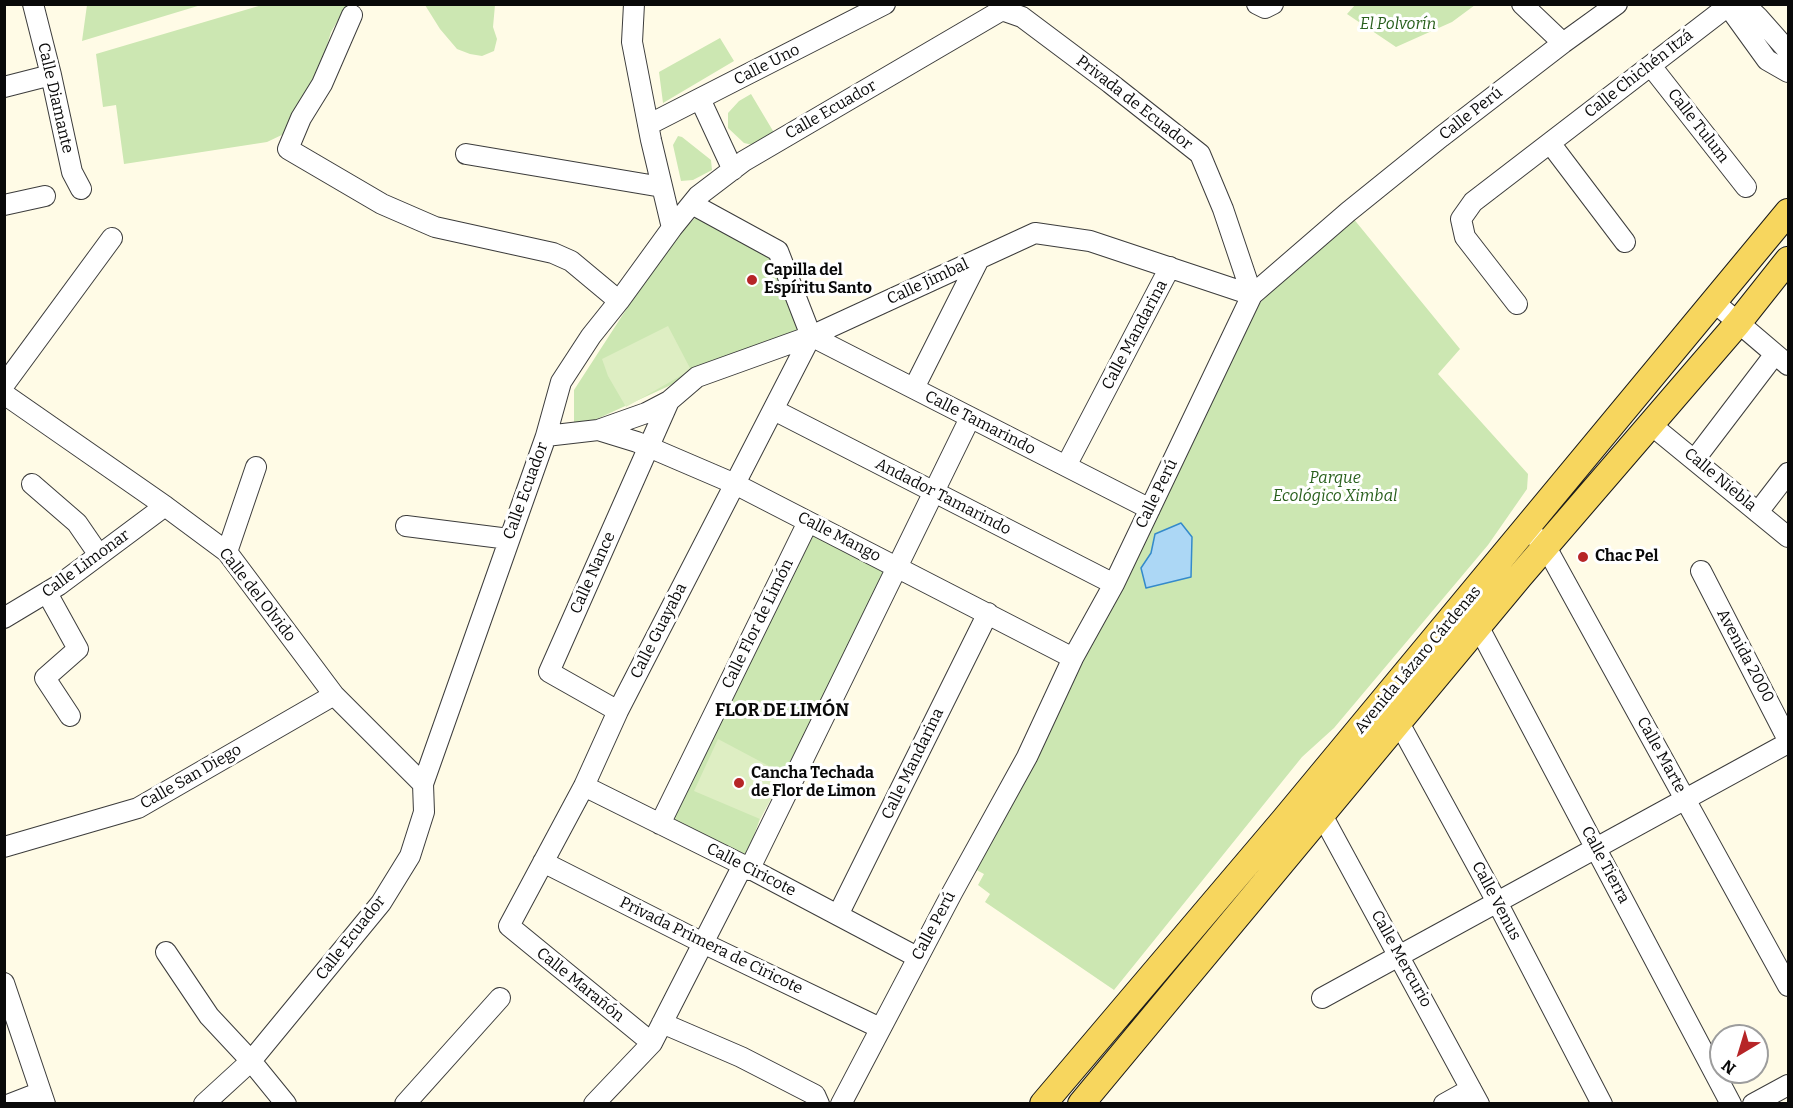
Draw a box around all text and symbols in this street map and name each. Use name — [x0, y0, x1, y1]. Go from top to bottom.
park label: El Polvorín — [1360, 15, 1436, 35]
street label: Calle Chichén Itzá — [1581, 26, 1697, 122]
street label: Calle Uno — [731, 40, 803, 90]
street label: Calle Diamante — [33, 41, 77, 155]
street label: Privada de Ecuador — [1072, 52, 1196, 154]
street label: Calle Ecuador — [782, 76, 880, 144]
street label: Calle Perú — [1436, 83, 1506, 145]
street label: Calle Tulum — [1663, 85, 1733, 167]
street label: Calle Jimbal — [884, 255, 972, 309]
place label: Capilla del Espíritu Santo — [764, 261, 872, 299]
marker: Capilla del Espíritu Santo — [745, 273, 759, 287]
street label: Calle Mandarina — [1098, 277, 1172, 393]
street label: Calle Tamarindo — [921, 387, 1039, 459]
street label: Calle Ecuador — [500, 440, 552, 542]
street label: Calle Niebla — [1680, 444, 1760, 516]
street label: Andador Tamarindo — [872, 454, 1014, 540]
street label: Calle Perú — [1132, 456, 1182, 532]
park label: Parque Ecológico Ximbal — [1273, 469, 1397, 507]
street label: Calle Mango — [794, 508, 884, 566]
street label: Calle Limonar — [38, 526, 134, 602]
street label: Calle Nance — [566, 529, 620, 617]
street label: Calle del Olvido — [214, 544, 300, 646]
place label: Chac Pel — [1595, 547, 1658, 567]
marker: Chac Pel — [1576, 550, 1590, 564]
street label: Calle Flor de Limón — [718, 556, 798, 692]
street label: Calle Guayaba — [627, 580, 691, 682]
street label: Avenida Lázaro Cárdenas — [1351, 582, 1485, 738]
street label: Avenida 2000 — [1712, 606, 1778, 706]
district label: FLOR DE LIMÓN — [715, 700, 849, 722]
street label: Calle Mandarina — [878, 705, 948, 823]
street label: Calle Marte — [1632, 714, 1690, 796]
street label: Calle San Diego — [137, 740, 245, 814]
place label: Cancha Techada de Flor de Limon — [751, 764, 876, 802]
marker: Cancha Techada de Flor de Limon — [732, 776, 746, 790]
street label: Calle Tierra — [1577, 823, 1633, 907]
street label: Calle Ciricote — [703, 839, 799, 901]
street label: Calle Venus — [1467, 858, 1525, 944]
street label: Calle Perú — [908, 888, 960, 964]
street label: Calle Ecuador — [312, 892, 390, 984]
street label: Privada Primera de Ciricote — [616, 893, 806, 999]
street label: Calle Mercurio — [1366, 907, 1436, 1011]
street label: Calle Marañón — [532, 944, 628, 1026]
north arrow — [1709, 1024, 1769, 1084]
text: N — [1718, 1056, 1740, 1078]

